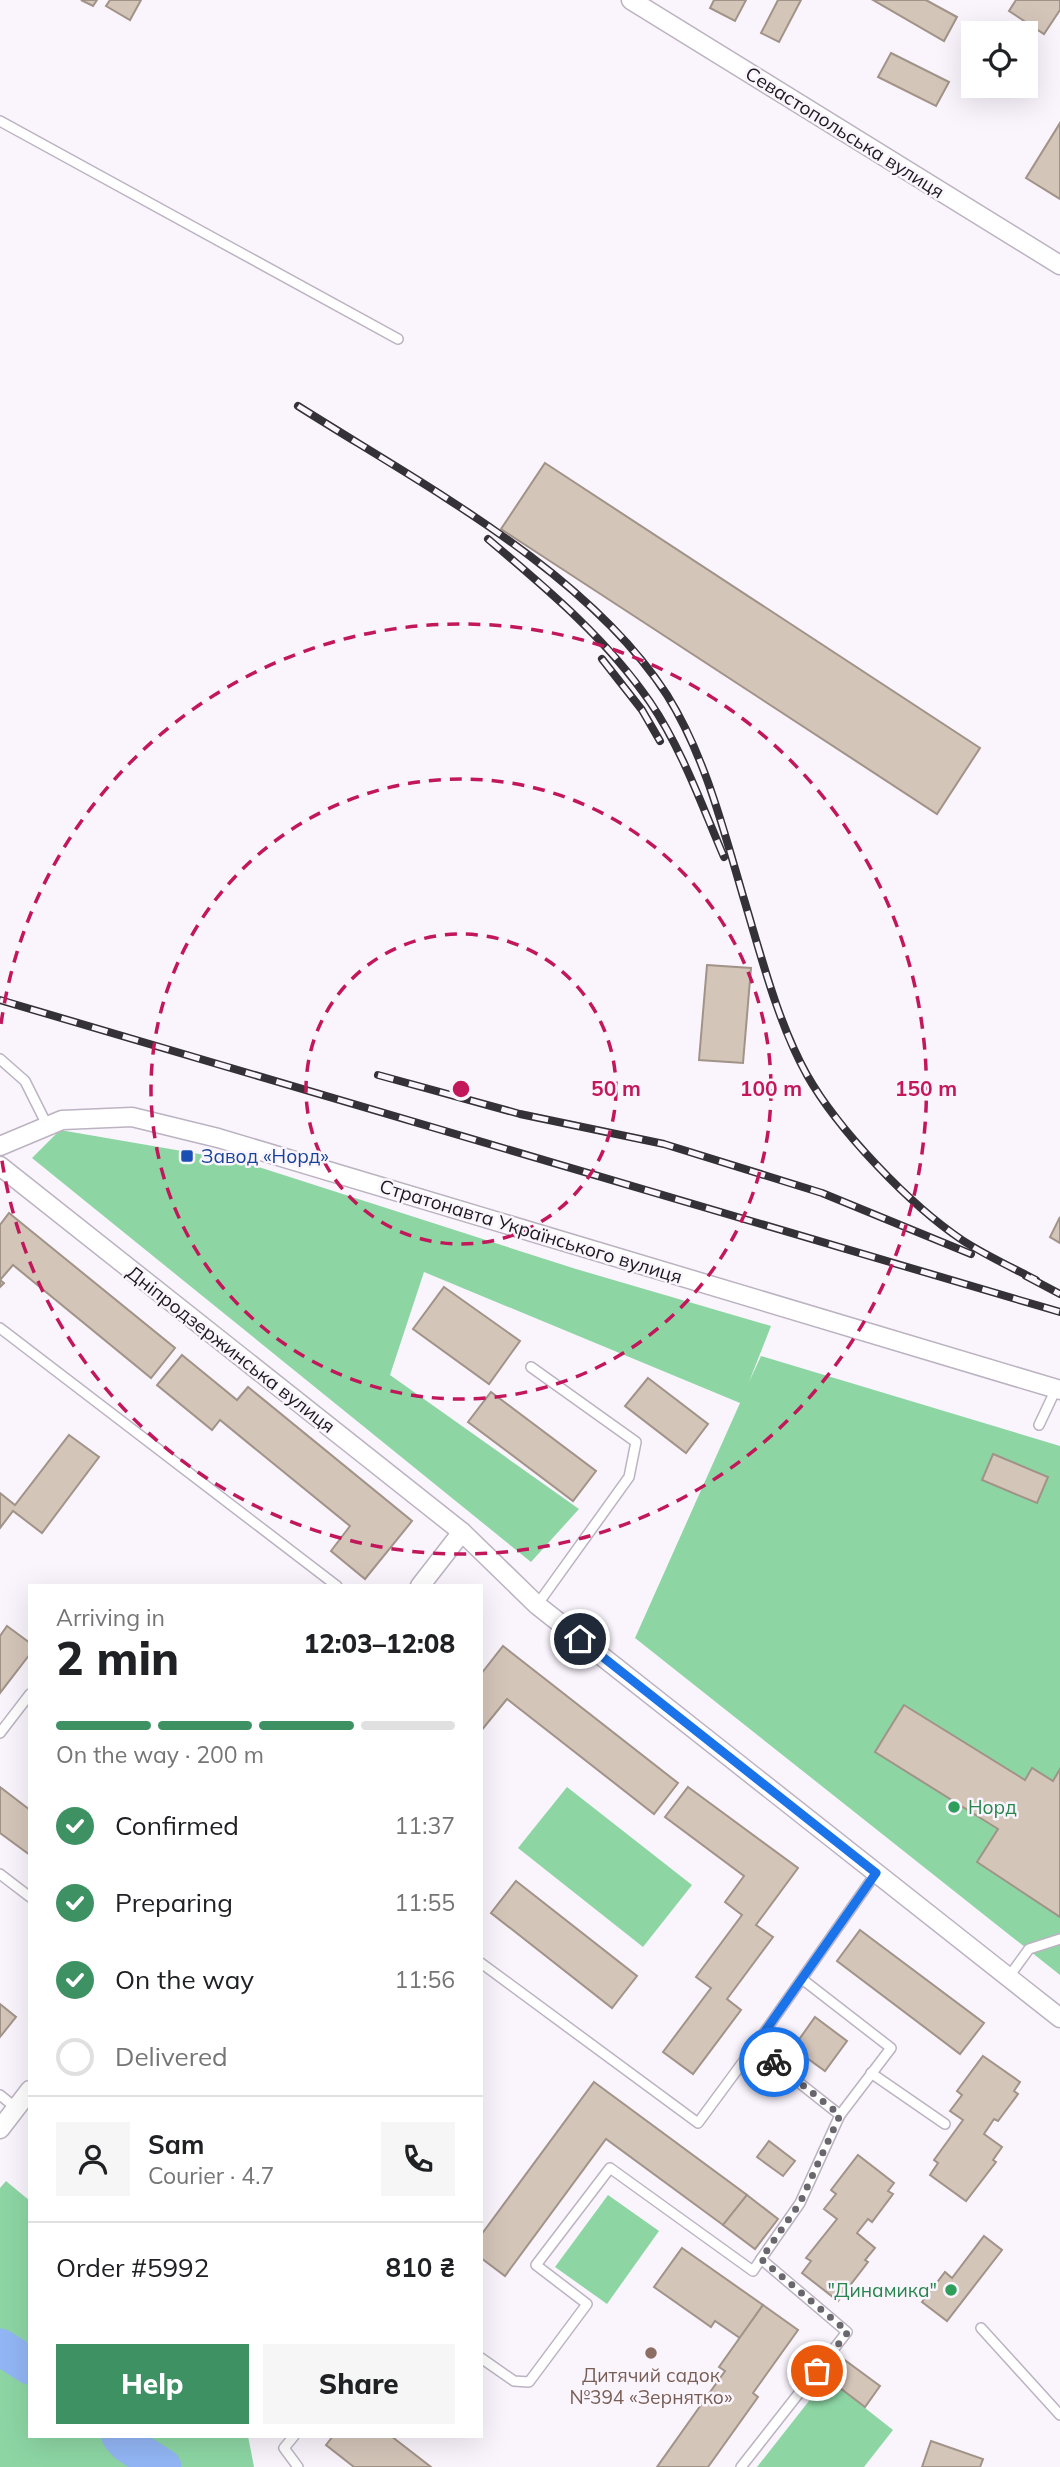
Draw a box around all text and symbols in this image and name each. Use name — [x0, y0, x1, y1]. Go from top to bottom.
map controls — [961, 21, 1038, 98]
button: locate — [961, 21, 1038, 98]
street label: Севастопольська вулиця — [741, 61, 949, 203]
text: 50 m — [591, 1075, 641, 1101]
text: 100 m — [740, 1075, 802, 1101]
text: 150 m — [895, 1075, 957, 1101]
centre of rings — [449, 1077, 473, 1101]
place label: Завод «Норд» — [201, 1144, 329, 1168]
marker: Завод «Норд» — [179, 1148, 195, 1164]
street label: Стратонавта Українського вулиця — [377, 1173, 685, 1289]
street label: Дніпродзержинська вулиця — [122, 1260, 340, 1438]
text: Arriving in — [56, 1603, 165, 1632]
pin — [550, 1609, 610, 1669]
icon: home — [561, 1620, 599, 1658]
text: 12:03–12:08 — [304, 1627, 455, 1660]
text: 2 min — [56, 1629, 179, 1687]
text: On the way · 200 m — [56, 1740, 264, 1769]
place label: Норд — [968, 1795, 1017, 1819]
marker: Норд — [946, 1799, 962, 1815]
icon: check — [56, 1807, 94, 1845]
text: Confirmed — [115, 1809, 239, 1842]
text: 11:37 — [395, 1811, 455, 1840]
icon: check — [56, 1884, 94, 1922]
text: Preparing — [115, 1886, 233, 1919]
text: 11:55 — [395, 1888, 455, 1917]
icon: check — [56, 1961, 94, 1999]
text: On the way — [115, 1963, 254, 1996]
text: 11:56 — [395, 1965, 455, 1994]
courier — [739, 2027, 809, 2097]
text: Delivered — [115, 2040, 228, 2073]
icon: bike — [755, 2043, 793, 2081]
button: person — [56, 2122, 130, 2196]
button: phone — [381, 2122, 455, 2196]
text: Sam — [148, 2128, 204, 2161]
text: Courier · 4.7 — [148, 2161, 274, 2190]
text: Order #5992 — [56, 2251, 209, 2284]
text: 810 ₴ — [385, 2251, 455, 2284]
place label: "Динамика" — [828, 2278, 937, 2302]
marker: "Динамика" — [943, 2282, 959, 2298]
pin — [787, 2341, 847, 2401]
button: Help — [56, 2344, 249, 2424]
button: Share — [263, 2344, 455, 2424]
marker: Дитячий садок №394 «Зернятко» — [643, 2345, 659, 2361]
icon: bag — [798, 2352, 836, 2390]
place label: Дитячий садок №394 «Зернятко» — [569, 2363, 733, 2409]

